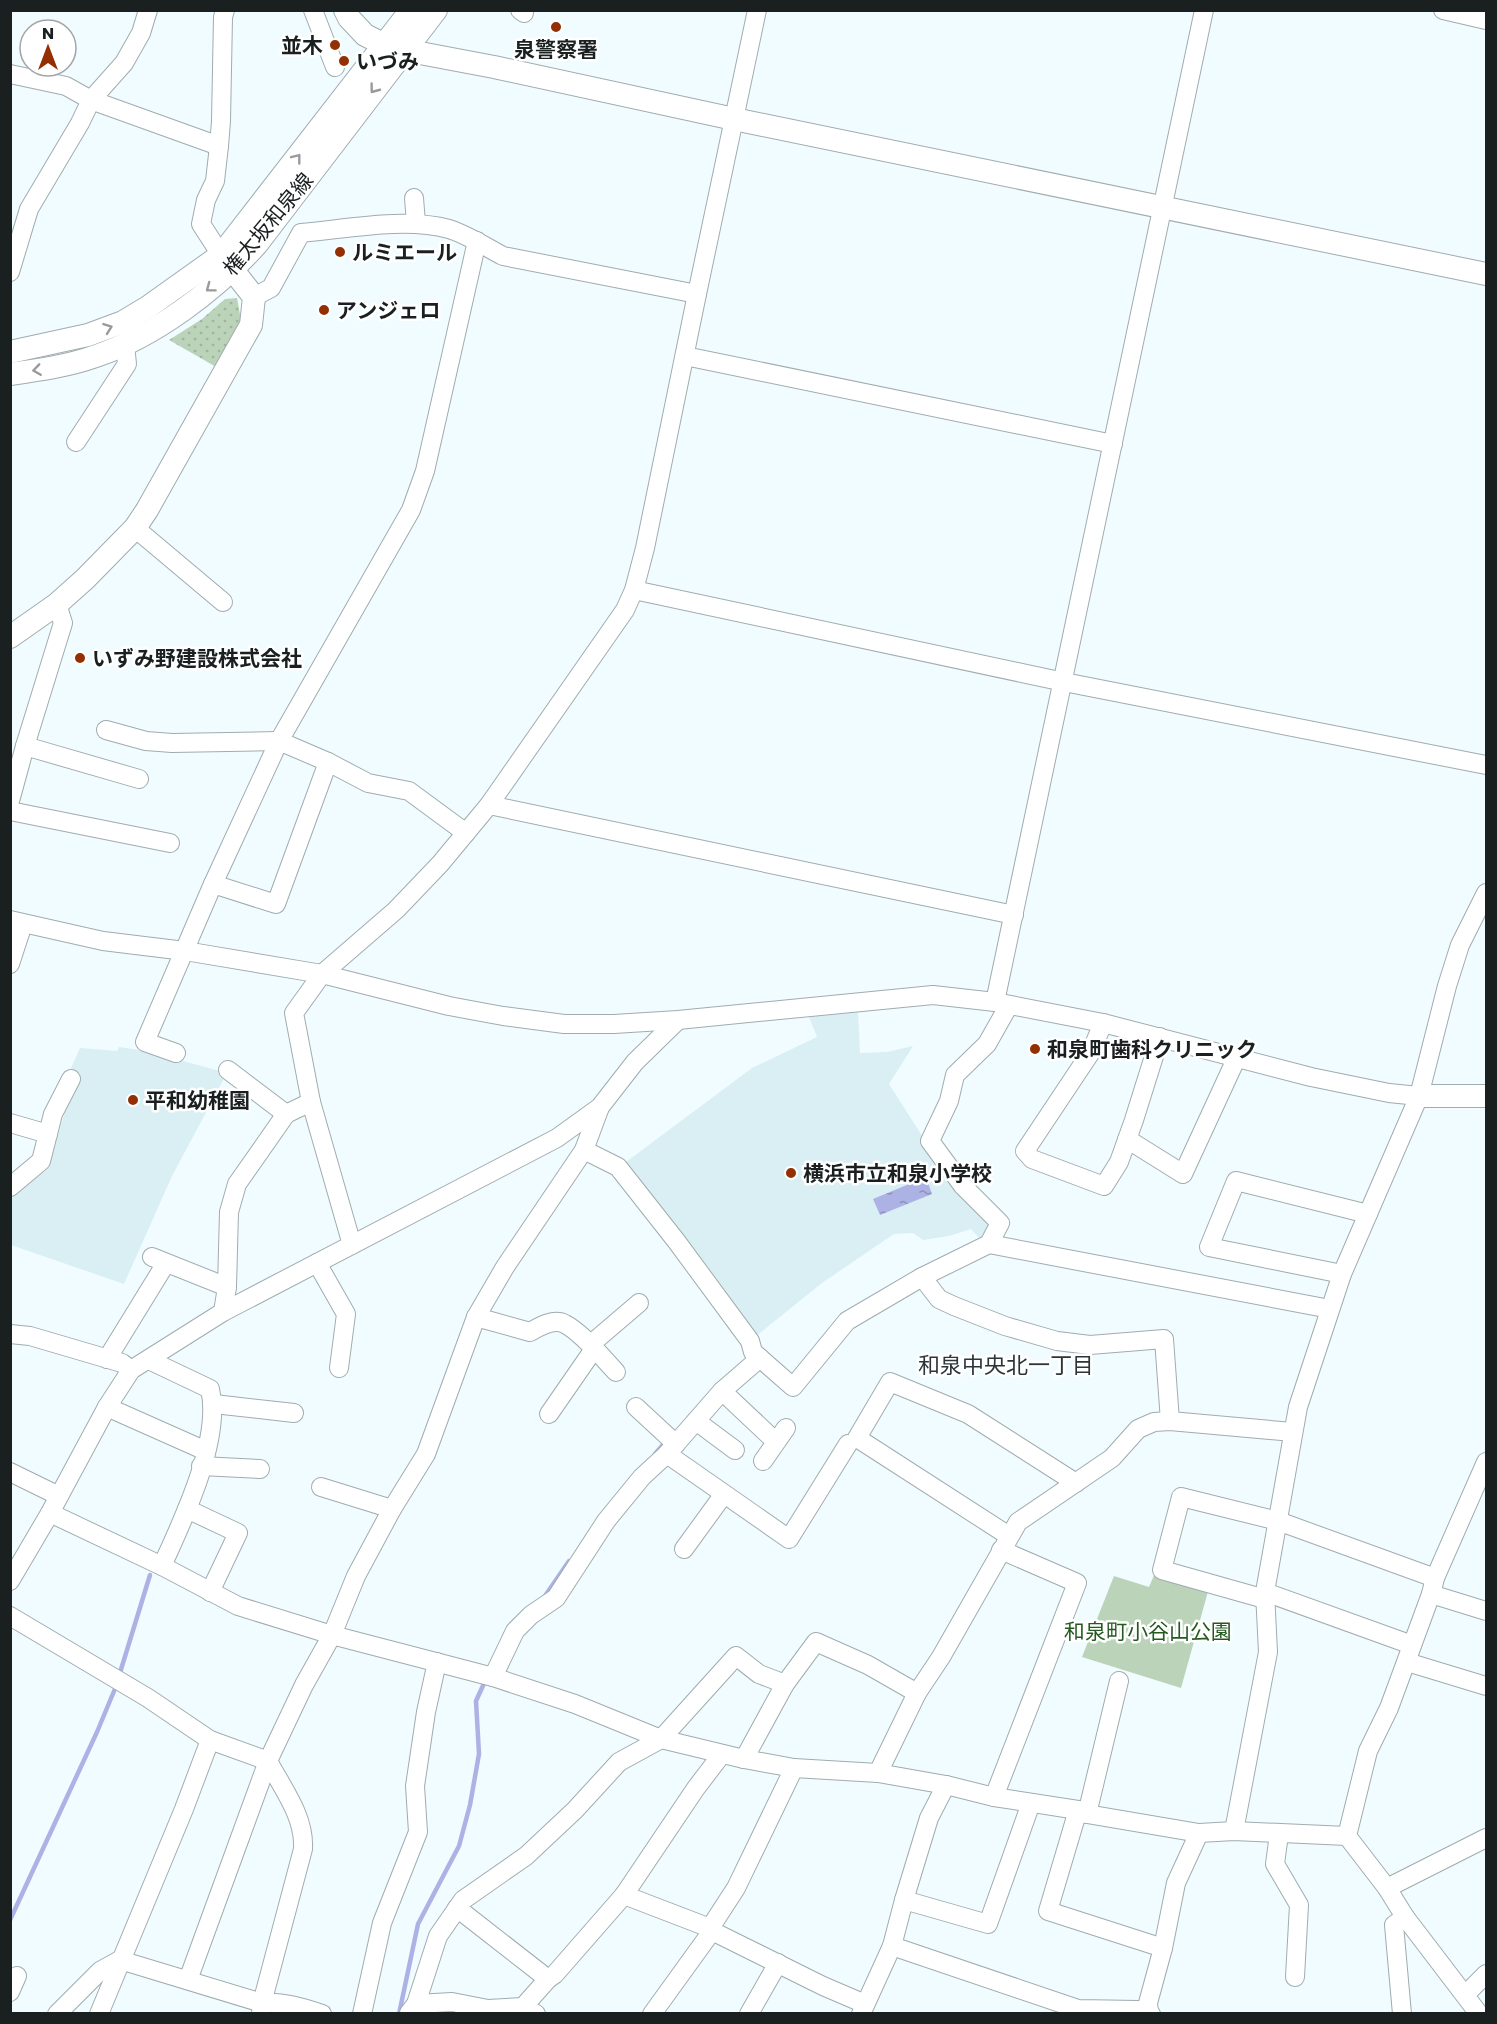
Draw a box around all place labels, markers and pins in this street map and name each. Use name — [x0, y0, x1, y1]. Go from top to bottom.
marker: 泉警察署 — [549, 20, 563, 34]
place label: 並木 — [281, 31, 323, 60]
place label: 泉警察署 — [514, 35, 598, 64]
marker: 並木 — [328, 38, 342, 52]
place label: いづみ — [356, 47, 419, 76]
marker: いづみ — [337, 54, 351, 68]
place label: ルミエール — [352, 238, 457, 267]
marker: ルミエール — [333, 245, 347, 259]
place label: アンジェロ — [336, 296, 440, 325]
marker: アンジェロ — [317, 303, 331, 317]
place label: いずみ野建設株式会社 — [92, 644, 302, 673]
marker: いずみ野建設株式会社 — [73, 651, 87, 665]
place label: 和泉町歯科クリニック — [1047, 1035, 1257, 1064]
marker: 和泉町歯科クリニック — [1028, 1042, 1042, 1056]
place label: 平和幼稚園 — [145, 1086, 250, 1115]
marker: 平和幼稚園 — [126, 1093, 140, 1107]
place label: 横浜市立和泉小学校 — [803, 1159, 992, 1188]
marker: 横浜市立和泉小学校 — [784, 1166, 798, 1180]

